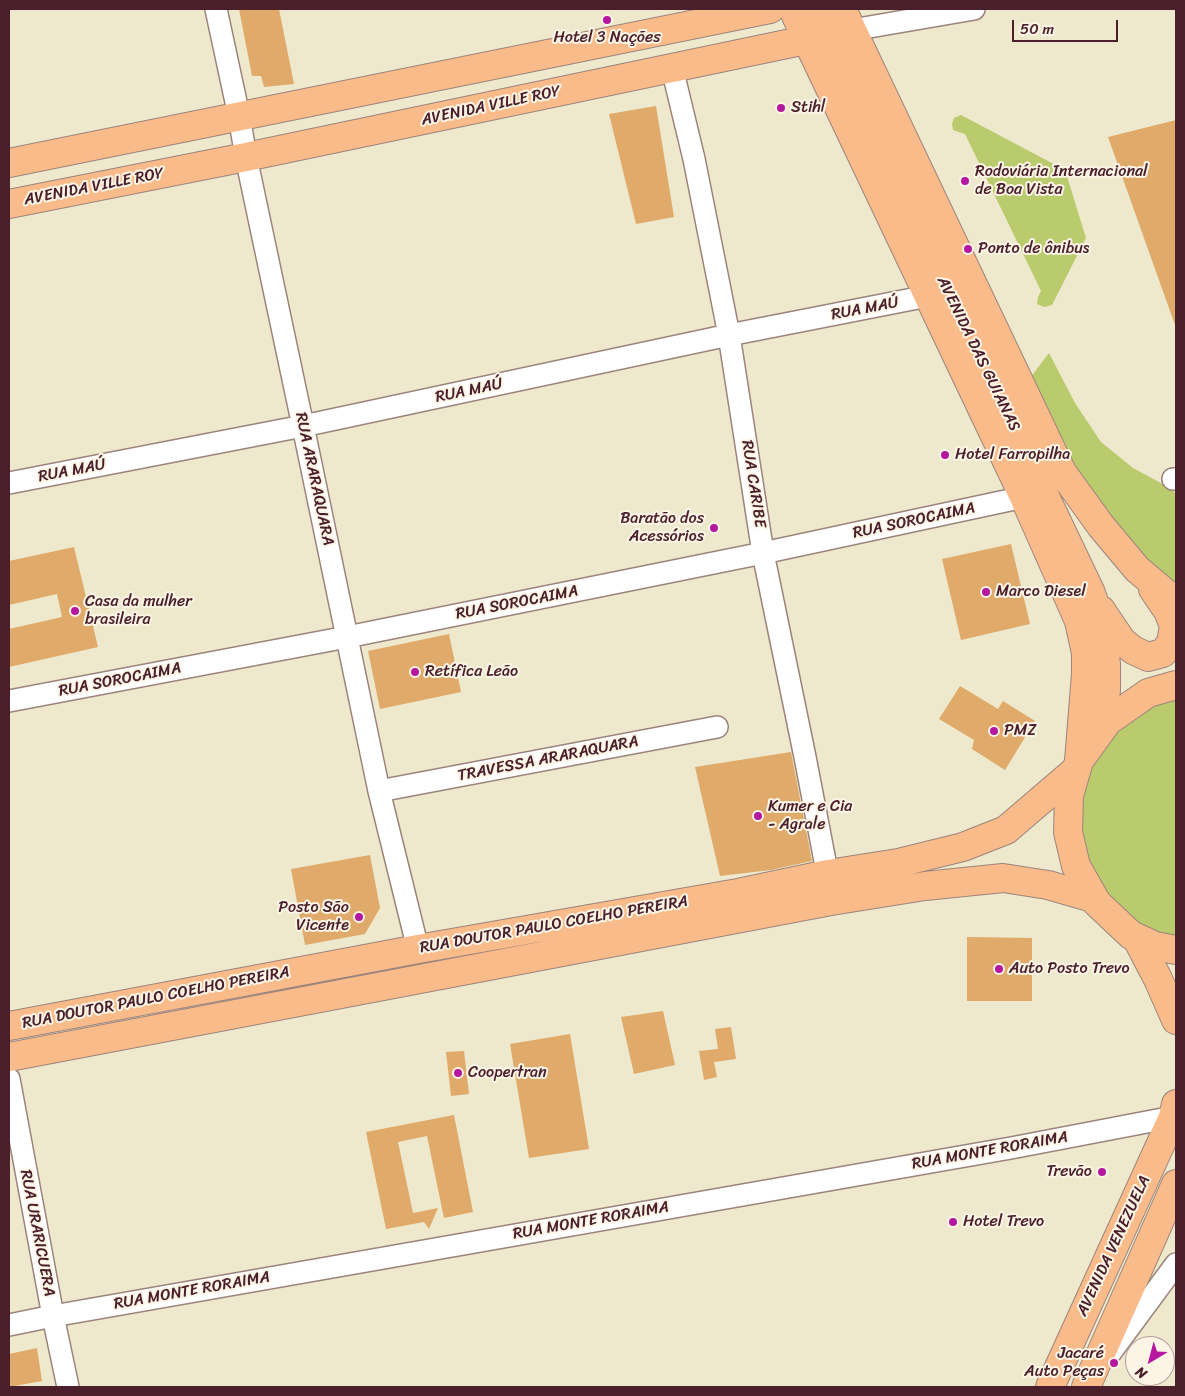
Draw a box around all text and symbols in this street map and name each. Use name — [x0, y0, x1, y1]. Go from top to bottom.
scale bar — [1015, 10, 1121, 42]
marker: Hotel 3 Nações — [601, 14, 613, 26]
text: 50 m — [1020, 16, 1054, 42]
place label: Hotel 3 Nações — [553, 28, 661, 48]
street label: AVENIDA VILLE ROY — [420, 82, 562, 130]
place label: Stihl — [791, 98, 825, 118]
marker: Stihl — [775, 102, 787, 114]
place label: Rodoviária Internacional de Boa Vista — [975, 162, 1148, 200]
street label: AVENIDA VILLE ROY — [23, 164, 165, 210]
marker: Rodoviária Internacional de Boa Vista — [959, 175, 971, 187]
place label: Ponto de ônibus — [978, 239, 1089, 259]
marker: Ponto de ônibus — [962, 243, 974, 255]
street label: AVENIDA DAS GUIANAS — [932, 274, 1024, 434]
street label: RUA MAÚ — [830, 293, 900, 325]
street label: RUA MAÚ — [434, 375, 504, 407]
street label: RUA ARARAQUARA — [291, 411, 337, 547]
street label: RUA CARIBE — [737, 439, 769, 529]
place label: Hotel Farropilha — [955, 445, 1070, 465]
marker: Hotel Farropilha — [939, 449, 951, 461]
street label: RUA MAÚ — [37, 455, 107, 487]
street label: RUA SOROCAIMA — [851, 499, 977, 543]
place label: Baratão dos Acessórios — [620, 509, 704, 547]
marker: Baratão dos Acessórios — [708, 522, 720, 534]
street label: RUA SOROCAIMA — [454, 582, 580, 624]
place label: Marco Diesel — [996, 582, 1086, 602]
marker: Marco Diesel — [980, 586, 992, 598]
place label: Casa da mulher brasileira — [85, 592, 192, 630]
marker: Casa da mulher brasileira — [69, 605, 81, 617]
street label: RUA SOROCAIMA — [57, 659, 183, 701]
place label: Retífica Leão — [425, 662, 518, 682]
marker: Retífica Leão — [409, 666, 421, 678]
place label: PMZ — [1004, 721, 1037, 741]
marker: PMZ — [988, 725, 1000, 737]
street label: TRAVESSA ARARAQUARA — [456, 732, 640, 786]
place label: Kumer e Cia - Agrale — [768, 797, 852, 835]
marker: Kumer e Cia - Agrale — [752, 810, 764, 822]
street label: RUA DOUTOR PAULO COELHO PEREIRA — [418, 892, 690, 958]
place label: Posto São Vicente — [278, 898, 349, 936]
marker: Posto São Vicente — [353, 911, 365, 923]
place label: Auto Posto Trevo — [1009, 959, 1130, 979]
street label: RUA DOUTOR PAULO COELHO PEREIRA — [21, 963, 291, 1033]
marker: Auto Posto Trevo — [993, 963, 1005, 975]
place label: Coopertran — [468, 1063, 547, 1083]
marker: Coopertran — [452, 1067, 464, 1079]
street label: RUA MONTE RORAIMA — [910, 1128, 1070, 1174]
place label: Trevão — [1046, 1162, 1092, 1182]
marker: Trevão — [1096, 1166, 1108, 1178]
street label: RUA URARICUERA — [15, 1168, 59, 1298]
street label: AVENIDA VENEZUELA — [1073, 1173, 1155, 1319]
street label: RUA MONTE RORAIMA — [511, 1198, 671, 1244]
place label: Hotel Trevo — [963, 1212, 1044, 1232]
marker: Hotel Trevo — [947, 1216, 959, 1228]
street label: RUA MONTE RORAIMA — [112, 1268, 272, 1314]
north arrow — [1125, 1336, 1175, 1386]
place label: Jacaré Auto Peças — [1024, 1344, 1104, 1382]
marker: Jacaré Auto Peças — [1108, 1357, 1120, 1369]
text: N — [1130, 1360, 1153, 1385]

